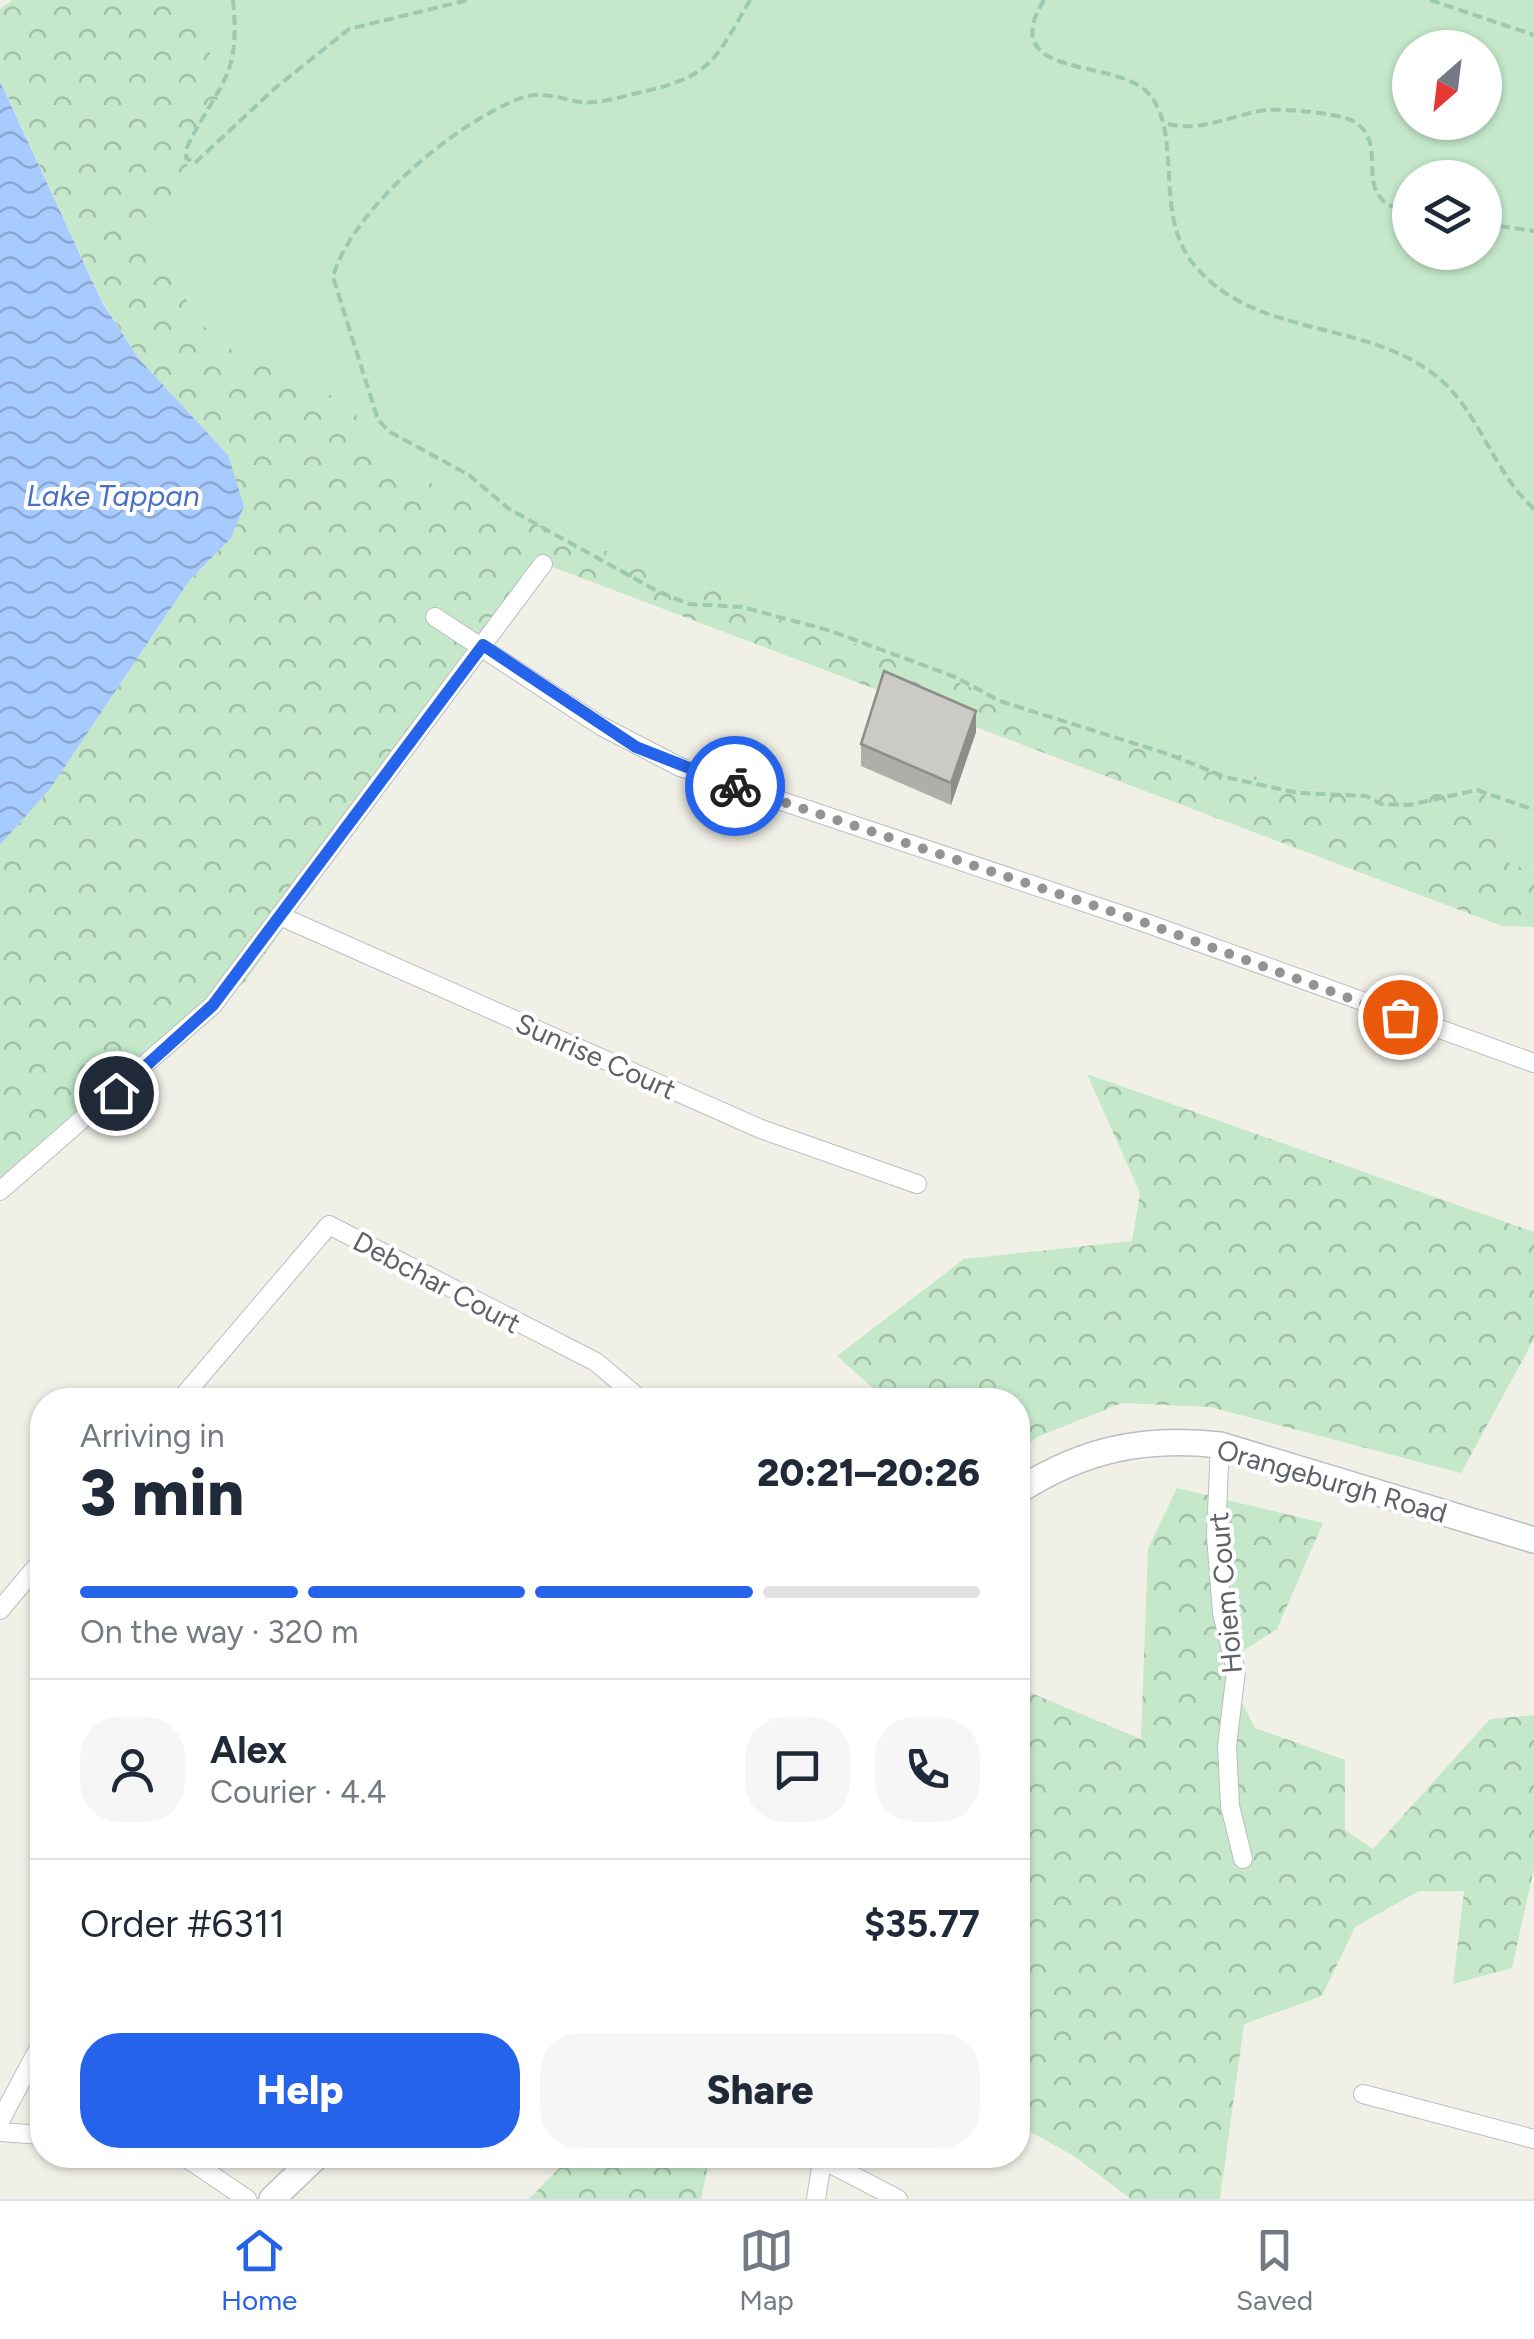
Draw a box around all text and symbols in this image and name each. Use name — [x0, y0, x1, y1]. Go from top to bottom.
north arrow — [1392, 30, 1502, 140]
map controls — [1392, 30, 1502, 270]
button: layers — [1392, 160, 1502, 270]
water label: Lake Tappan — [26, 477, 200, 514]
courier — [685, 736, 785, 836]
icon: bike — [708, 759, 763, 814]
pin — [1358, 975, 1443, 1060]
icon: bag — [1373, 990, 1428, 1045]
street label: Sunrise Court — [511, 1006, 681, 1106]
pin — [74, 1051, 159, 1136]
icon: home — [89, 1066, 144, 1121]
street label: Debchar Court — [348, 1224, 526, 1340]
text: Arriving in — [80, 1417, 225, 1455]
street label: Orangeburgh Road — [1213, 1432, 1451, 1530]
text: 20:21–20:26 — [757, 1450, 980, 1496]
text: 3 min — [80, 1453, 244, 1531]
street label: Hoiem Court — [1201, 1511, 1249, 1675]
text: On the way · 320 m — [80, 1613, 358, 1651]
button: person — [80, 1717, 185, 1822]
button: chat — [745, 1717, 850, 1822]
button: phone — [875, 1717, 980, 1822]
text: Alex — [210, 1727, 287, 1773]
text: Courier · 4.4 — [210, 1773, 386, 1811]
text: Order #6311 — [80, 1901, 285, 1947]
text: $35.77 — [864, 1901, 980, 1947]
button: Help — [80, 2033, 520, 2148]
button: Share — [540, 2033, 980, 2148]
tab: Home — [221, 2223, 297, 2317]
tab: Map — [739, 2223, 794, 2317]
tab: Saved — [1236, 2223, 1313, 2317]

